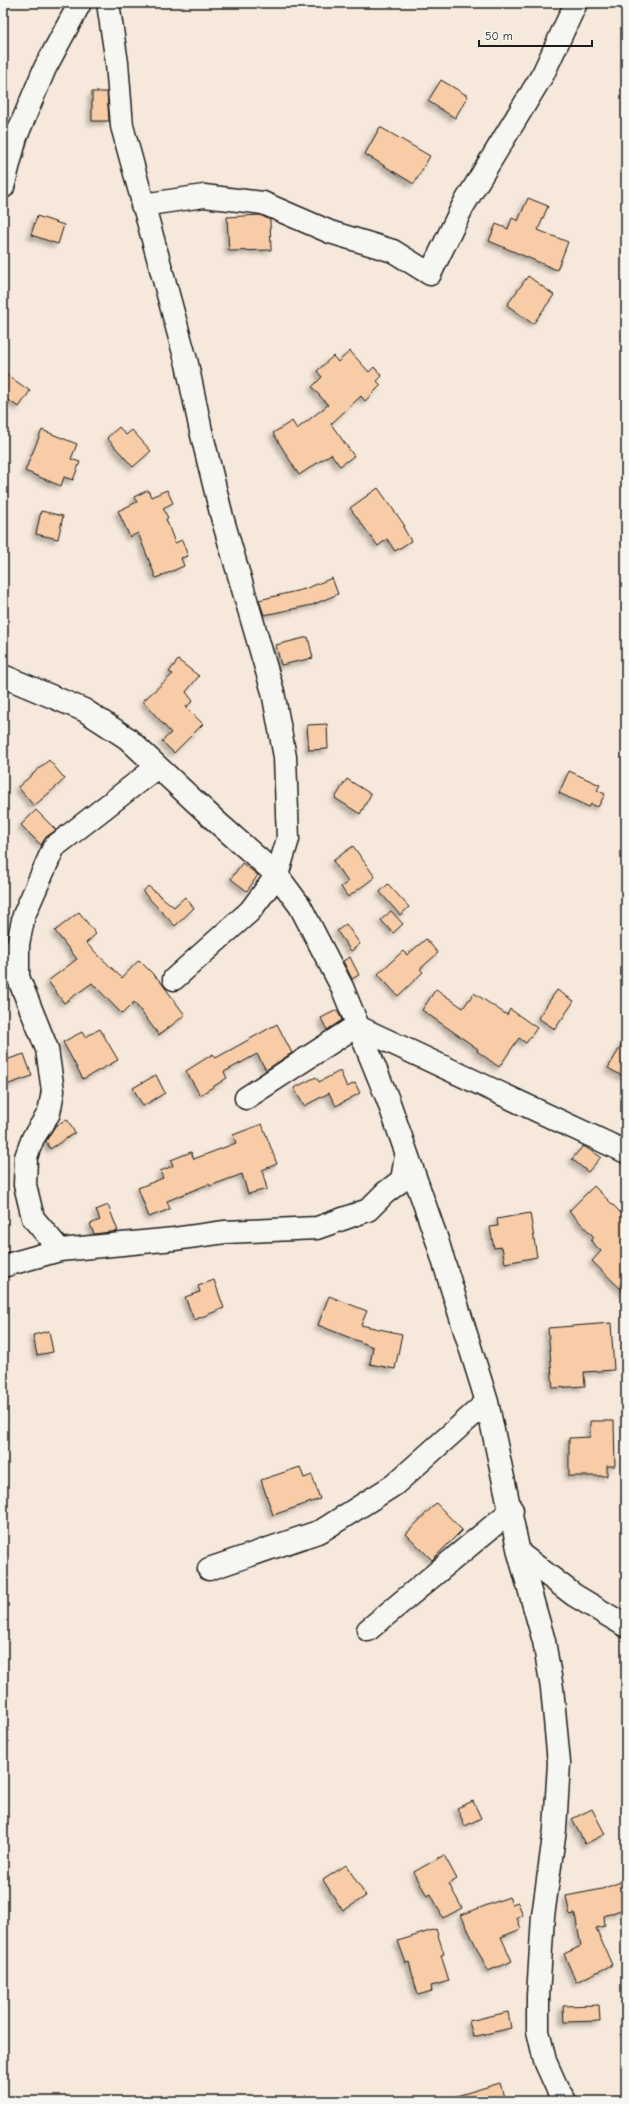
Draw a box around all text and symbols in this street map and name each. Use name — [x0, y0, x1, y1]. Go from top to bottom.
scale bar — [479, 22, 592, 48]
text: 50 m — [485, 29, 513, 43]

